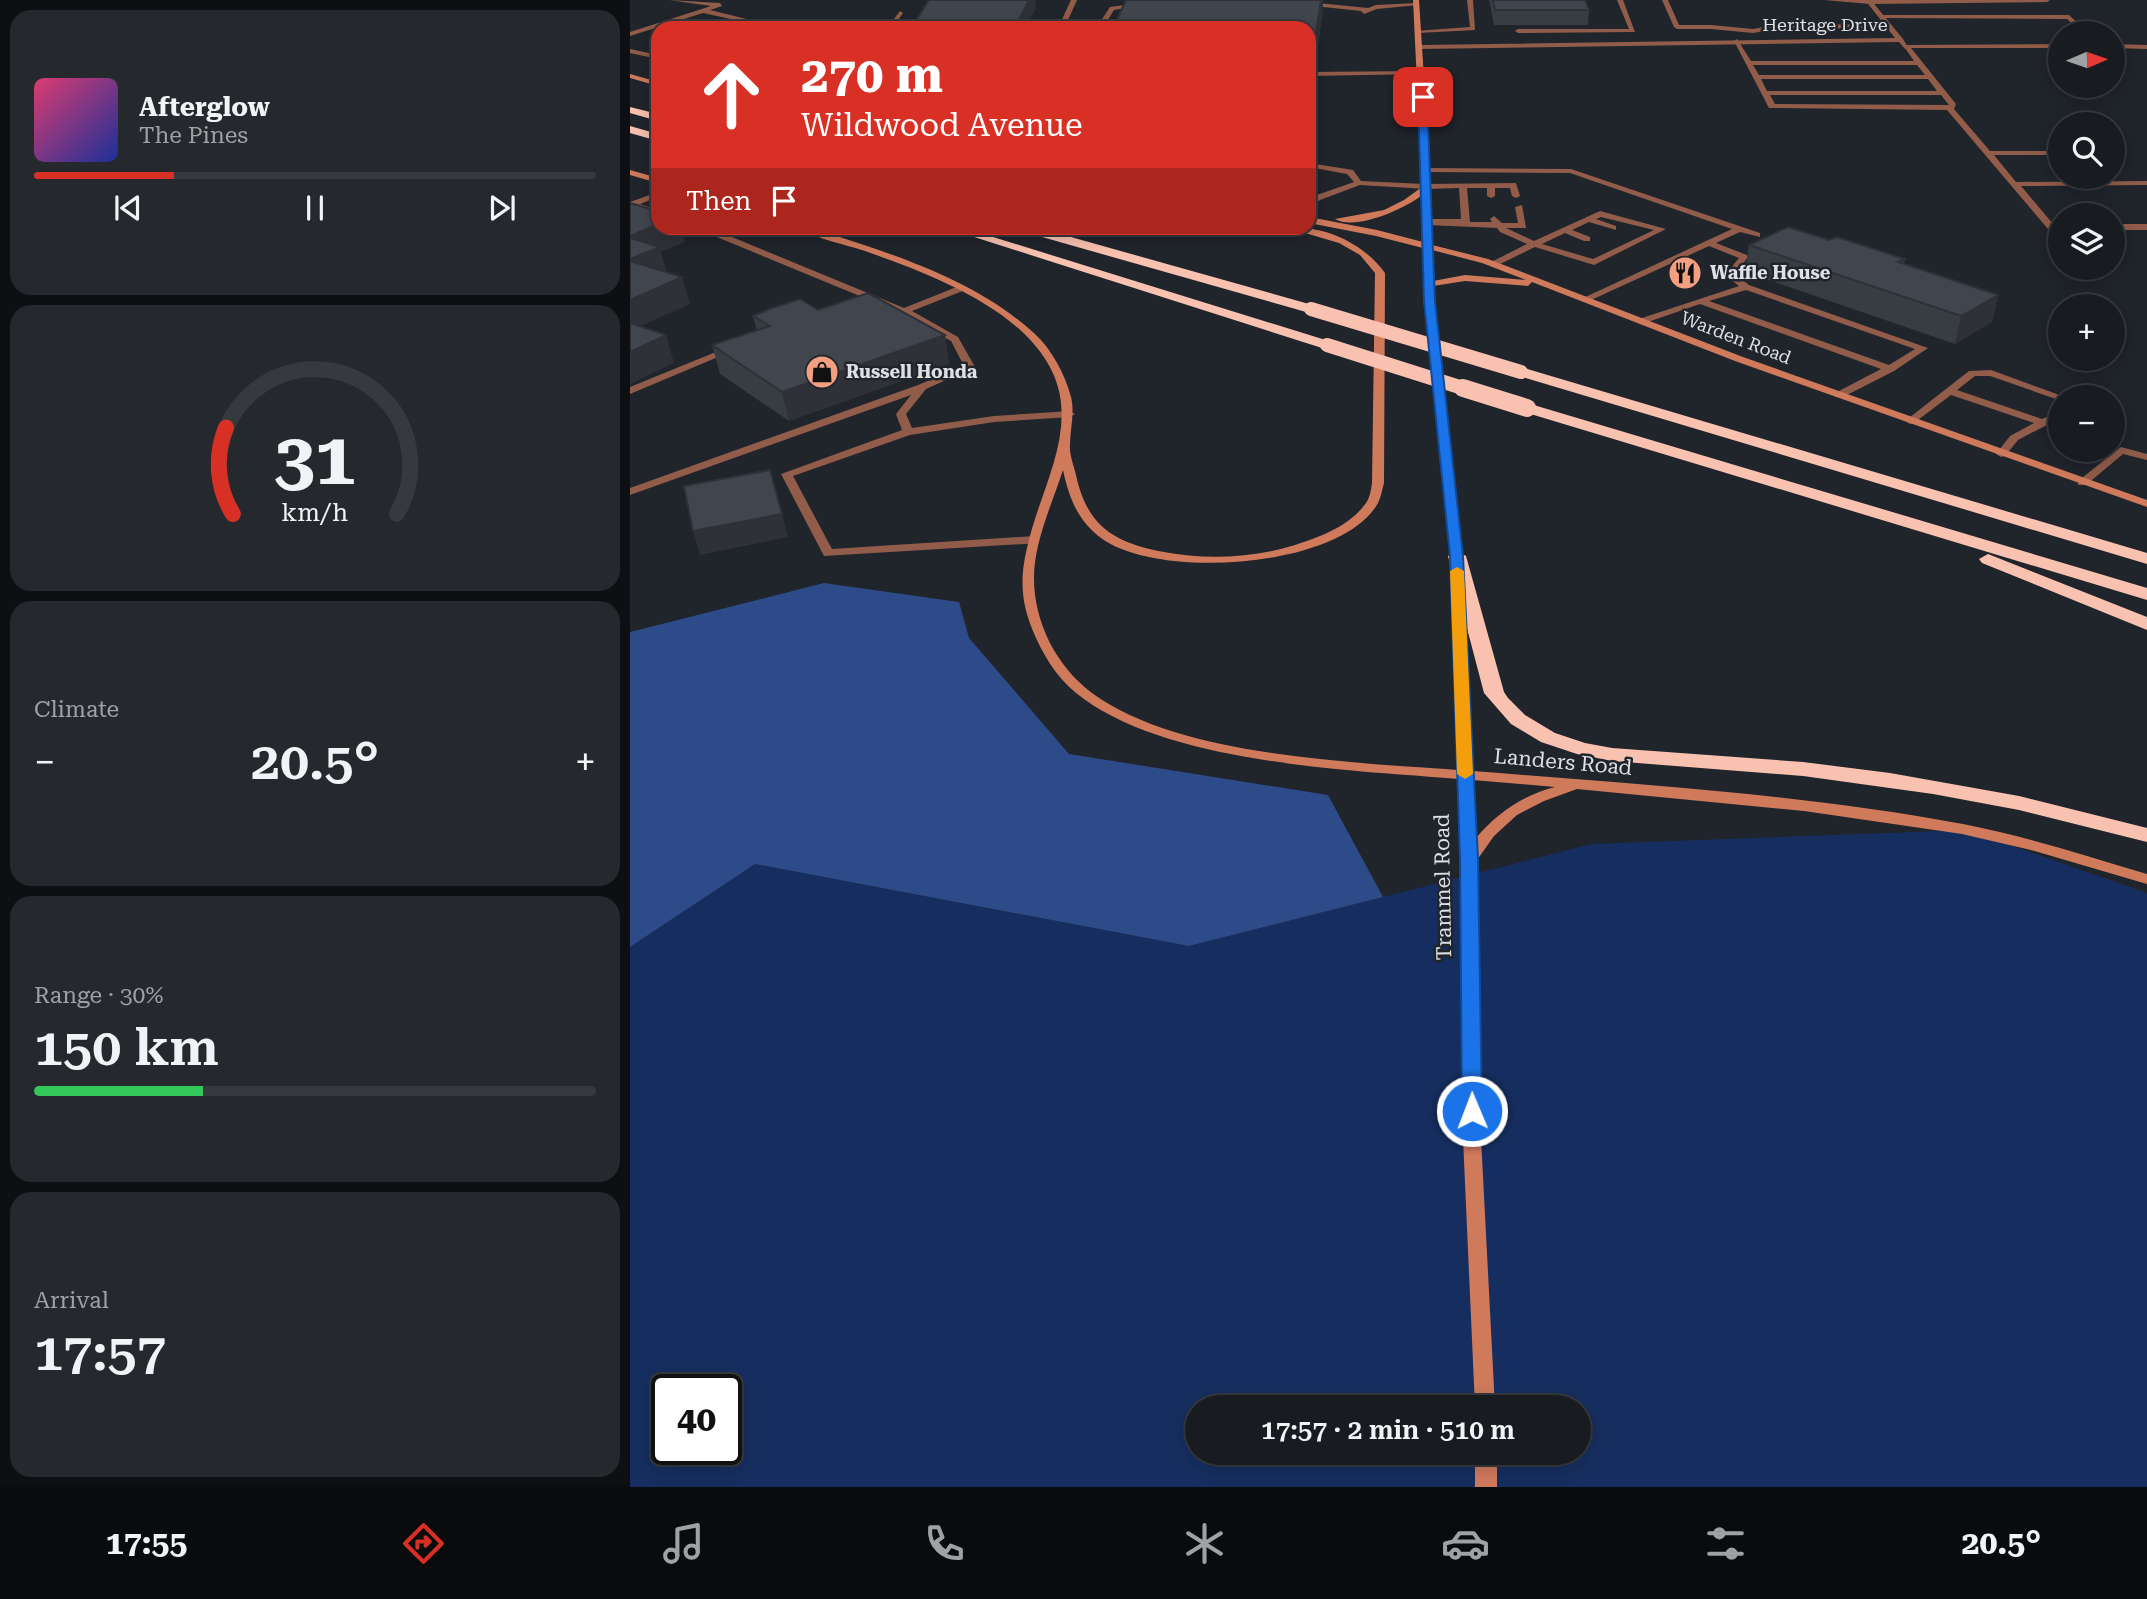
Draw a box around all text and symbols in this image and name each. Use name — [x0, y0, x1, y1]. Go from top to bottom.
street label: Heritage Drive — [1762, 14, 1888, 35]
north arrow — [2048, 21, 2124, 98]
map controls — [2048, 21, 2125, 462]
text: 270 m — [801, 47, 943, 104]
icon: ahead — [686, 49, 777, 140]
pin — [1393, 67, 1453, 127]
icon: arrive — [1404, 78, 1442, 116]
text: Afterglow — [139, 92, 270, 122]
text: Wildwood Avenue — [801, 106, 1082, 144]
button: search — [2048, 112, 2125, 189]
text: The Pines — [139, 122, 248, 149]
icon: arrive — [765, 182, 803, 220]
text: Then — [686, 186, 751, 216]
icon: previous — [109, 189, 147, 227]
icon: pause — [296, 189, 334, 227]
icon: next — [483, 189, 521, 227]
button: layers — [2048, 203, 2125, 280]
restaurant icon: Waffle House — [1666, 254, 1704, 292]
place label: Waffle House — [1710, 262, 1831, 283]
button: + — [2048, 294, 2125, 371]
street label: Warden Road — [1678, 307, 1795, 368]
shop icon: Russell Honda — [803, 353, 841, 391]
place label: Russell Honda — [846, 361, 978, 382]
button: − — [2048, 385, 2125, 462]
text: 31 — [274, 418, 356, 503]
text: km/h — [282, 498, 348, 527]
text: Climate — [34, 696, 119, 723]
text: 20.5° — [251, 731, 379, 792]
text: − — [34, 740, 55, 784]
text: + — [575, 740, 596, 784]
street label: Landers Road — [1493, 744, 1634, 780]
street label: Trammel Road — [1430, 813, 1456, 961]
text: Range · 30% — [34, 982, 163, 1009]
text: 150 km — [34, 1017, 219, 1078]
position arrow — [1435, 1074, 1509, 1148]
text: Arrival — [34, 1287, 109, 1314]
text: 17:57 — [34, 1322, 166, 1383]
speed limit sign: 40 — [651, 1374, 742, 1465]
text: 17:57 · 2 min · 510 m — [1261, 1415, 1515, 1445]
icon: directions — [399, 1519, 448, 1568]
icon: music — [659, 1519, 708, 1568]
icon: phone — [920, 1519, 969, 1568]
icon: climate — [1180, 1519, 1229, 1568]
icon: car — [1441, 1519, 1490, 1568]
icon: filters — [1701, 1519, 1750, 1568]
text: 17:55 — [106, 1524, 187, 1562]
text: 20.5° — [1961, 1524, 2041, 1562]

